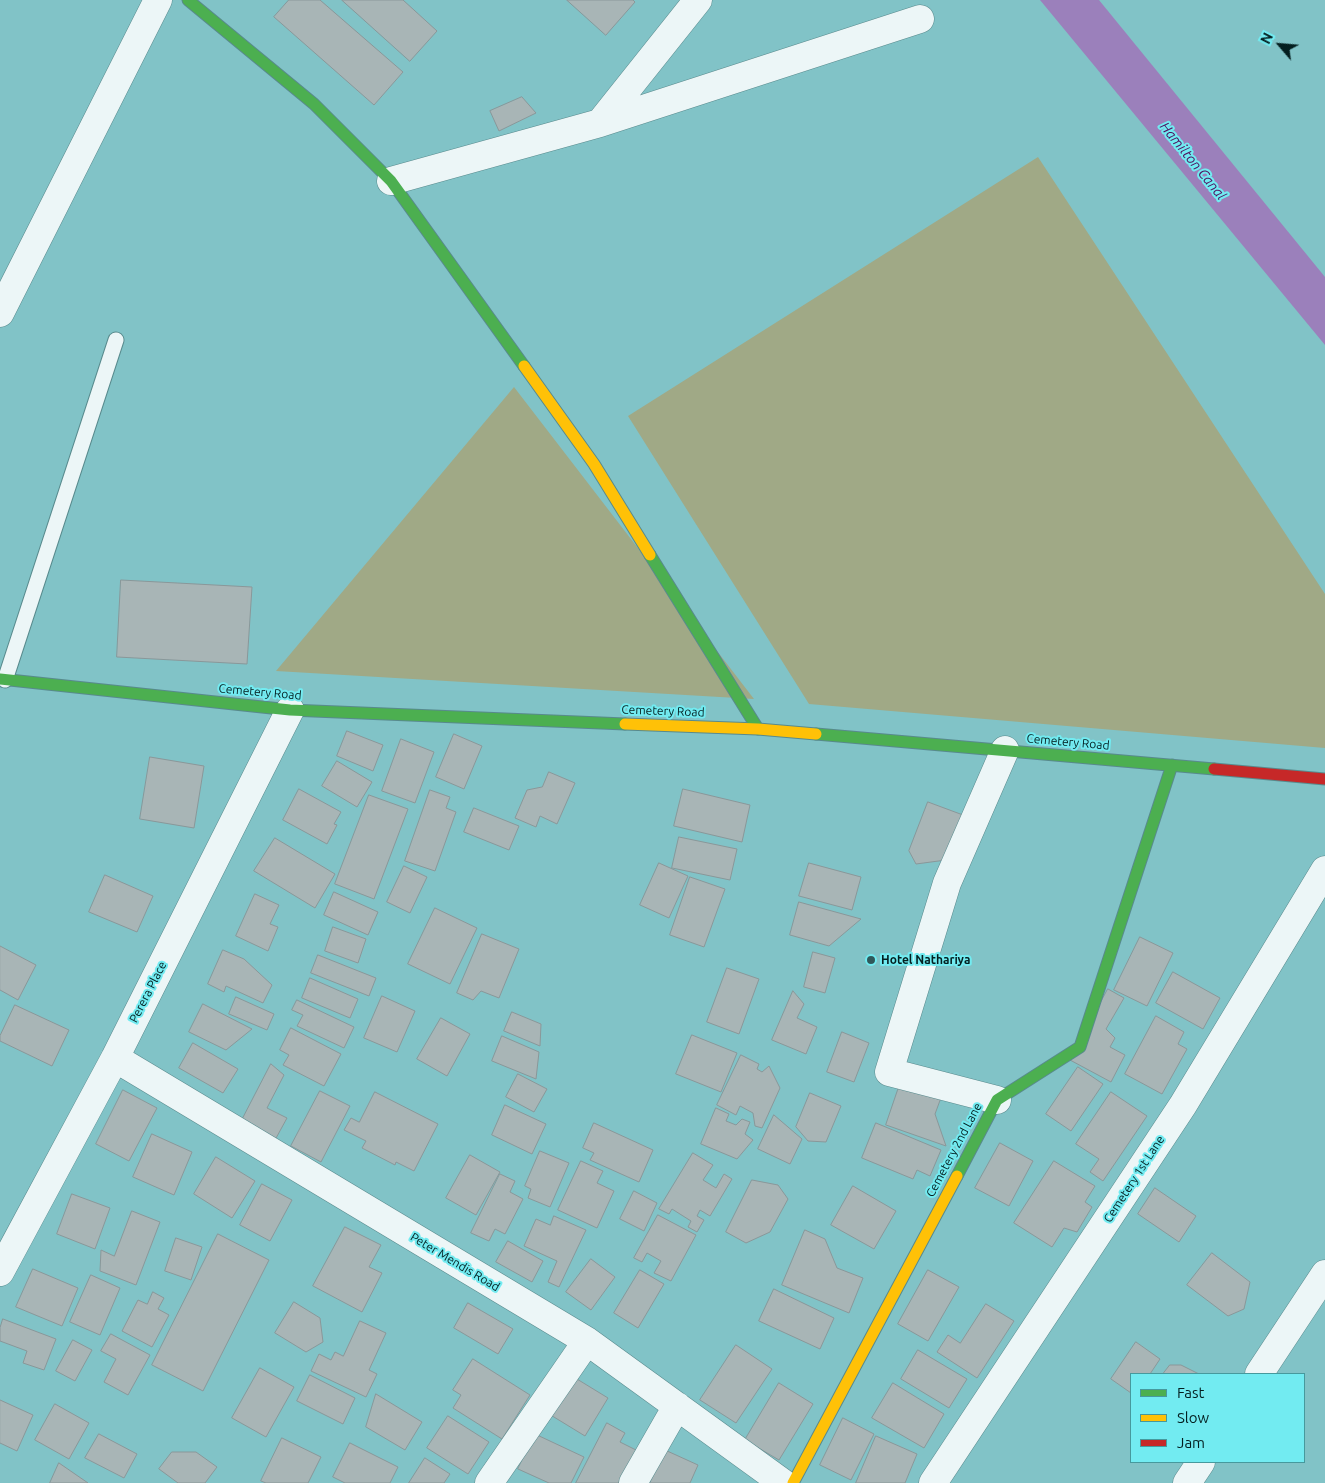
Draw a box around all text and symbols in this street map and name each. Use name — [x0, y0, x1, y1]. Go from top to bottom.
north arrow — [1255, 20, 1305, 70]
text: N — [1257, 30, 1276, 46]
water label: Hamilton Canal — [1156, 119, 1230, 203]
street label: Cemetery Road — [218, 681, 302, 703]
street label: Cemetery Road — [621, 702, 705, 720]
street label: Cemetery Road — [1026, 731, 1110, 753]
place label: Hotel Nathariya — [881, 953, 970, 967]
marker: Hotel Nathariya — [865, 954, 877, 966]
street label: Perera Place — [126, 959, 170, 1025]
street label: Cemetery 2nd Lane — [923, 1100, 985, 1200]
street label: Cemetery 1st Lane — [1101, 1133, 1167, 1225]
street label: Peter Mendis Road — [408, 1230, 502, 1294]
legend — [1130, 1373, 1305, 1463]
text: Fast — [1177, 1384, 1204, 1401]
text: Slow — [1177, 1409, 1209, 1426]
text: Jam — [1177, 1434, 1205, 1451]

